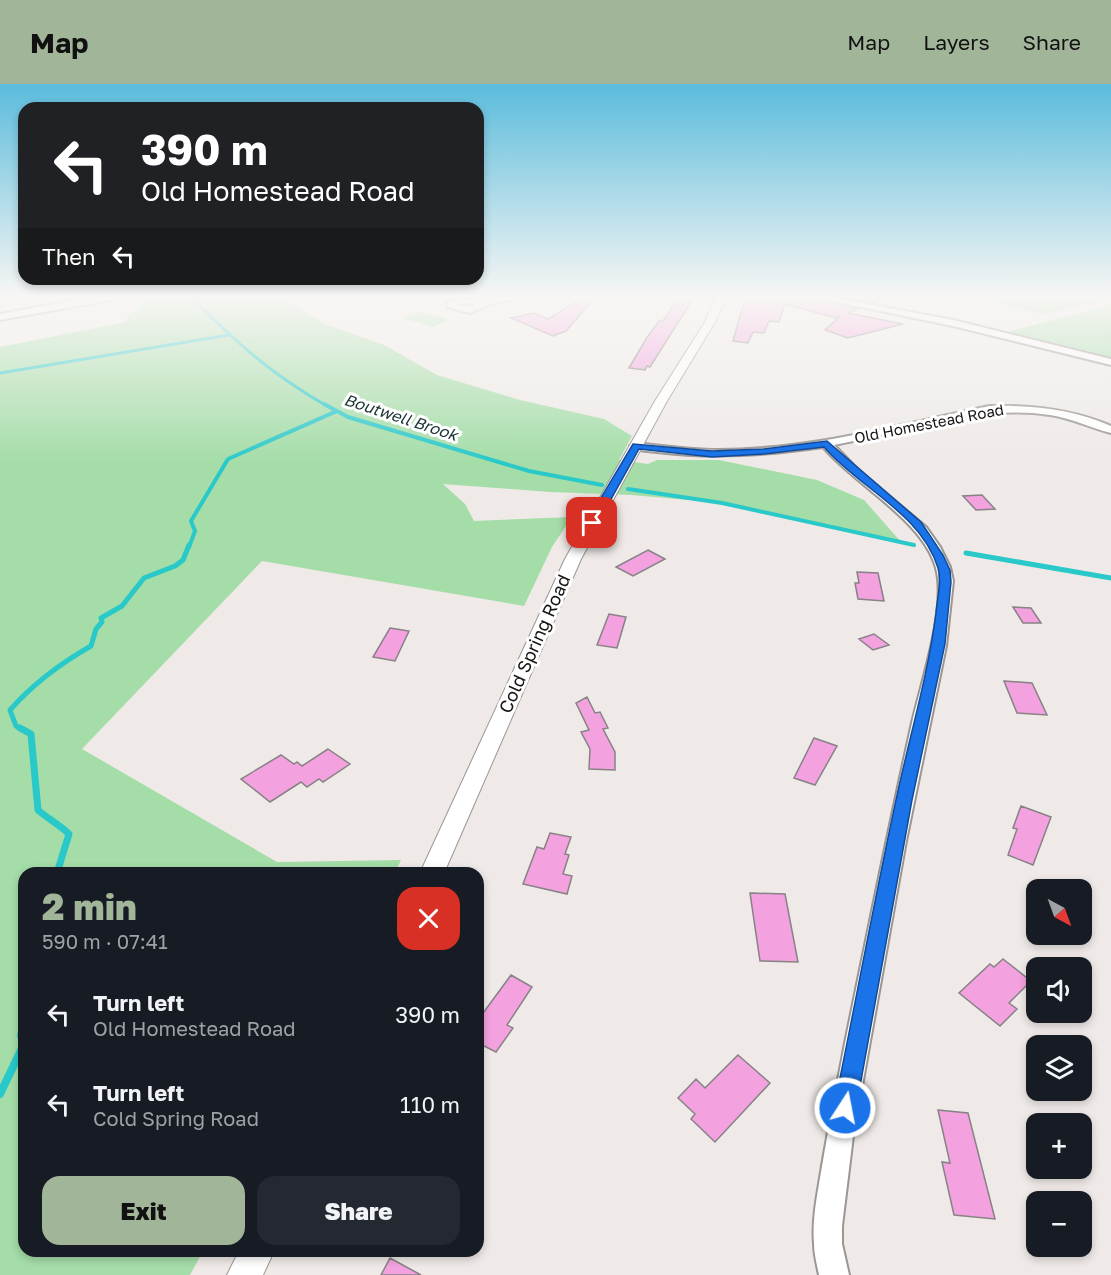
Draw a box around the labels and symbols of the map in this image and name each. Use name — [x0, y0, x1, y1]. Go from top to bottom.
water label: Boutwell Brook — [342, 389, 462, 445]
street label: Old Homestead Road — [853, 400, 1005, 446]
pin — [566, 497, 617, 548]
street label: Cold Spring Road — [494, 571, 575, 716]
north arrow — [1026, 879, 1092, 945]
position arrow — [813, 1076, 877, 1140]

